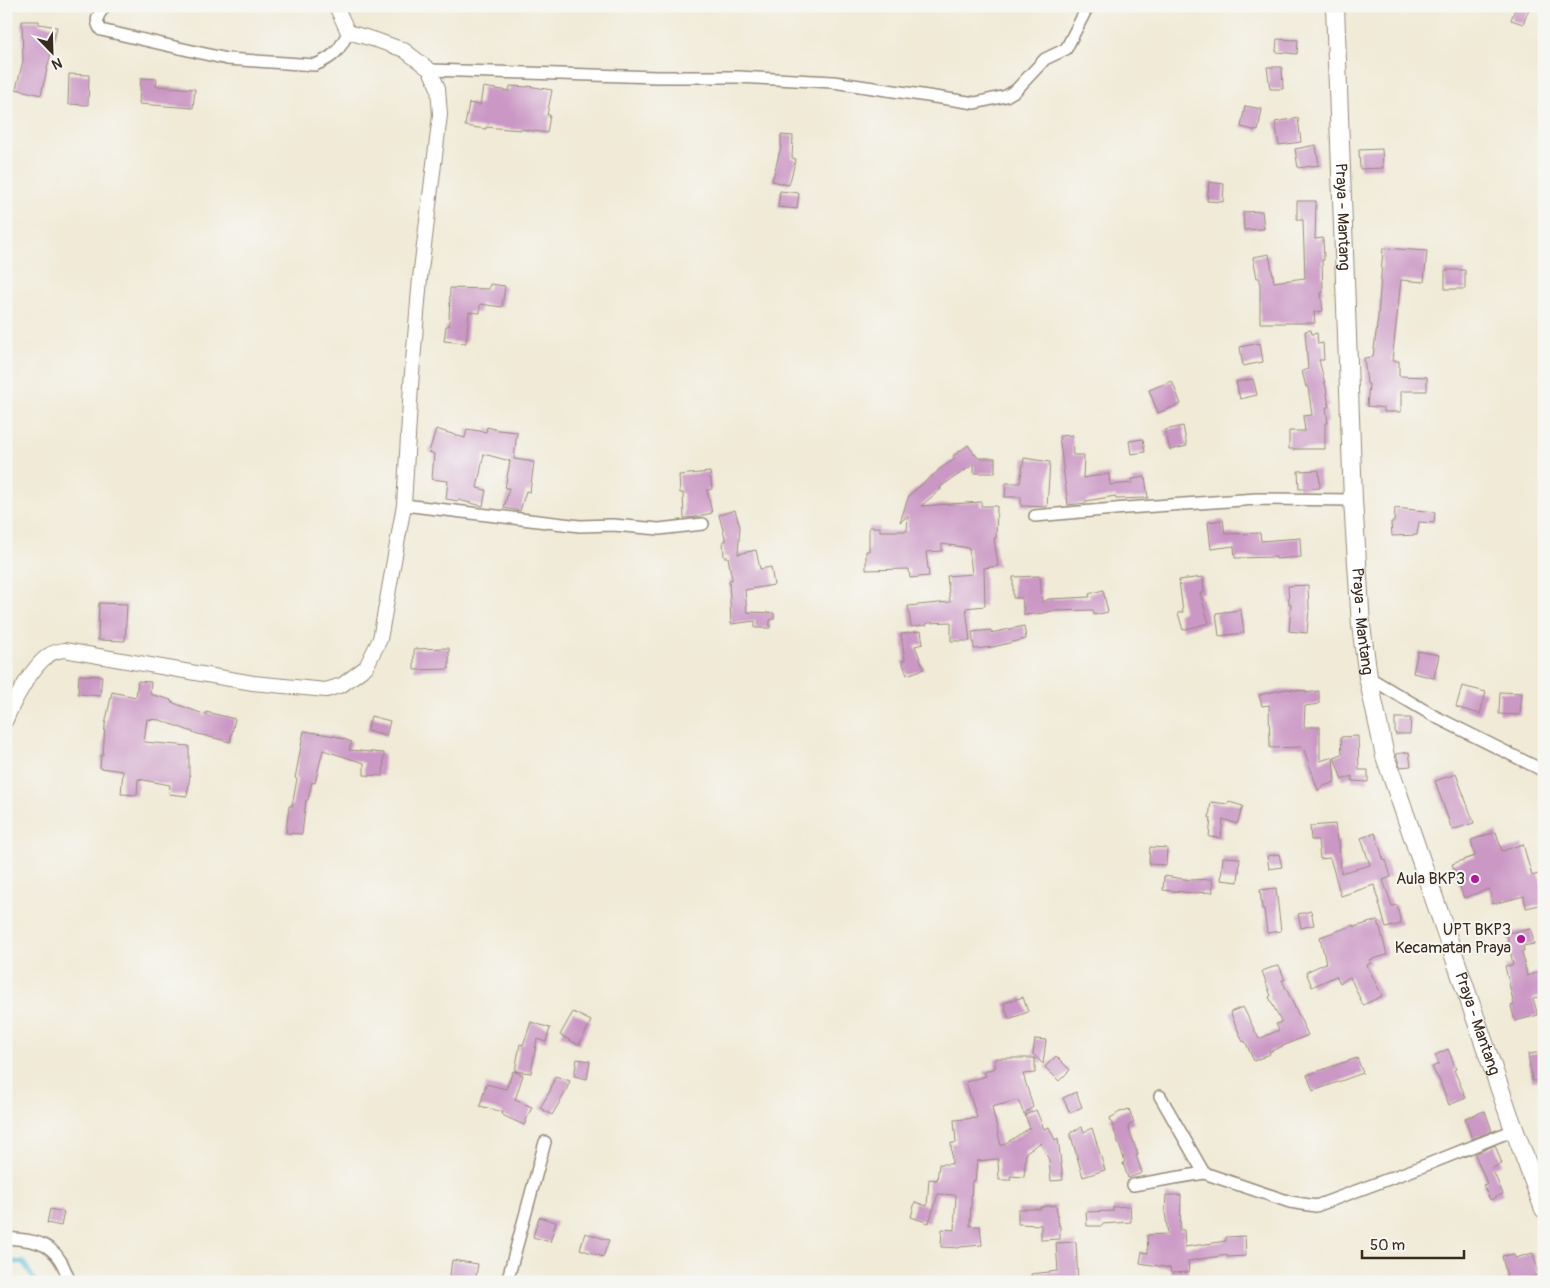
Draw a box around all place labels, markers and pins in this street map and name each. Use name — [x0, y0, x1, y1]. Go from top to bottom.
place label: Aula BKP3 — [1396, 869, 1465, 889]
marker: Aula BKP3 — [1469, 873, 1481, 885]
place label: UPT BKP3 Kecamatan Praya — [1395, 920, 1511, 958]
marker: UPT BKP3 Kecamatan Praya — [1515, 933, 1527, 945]

